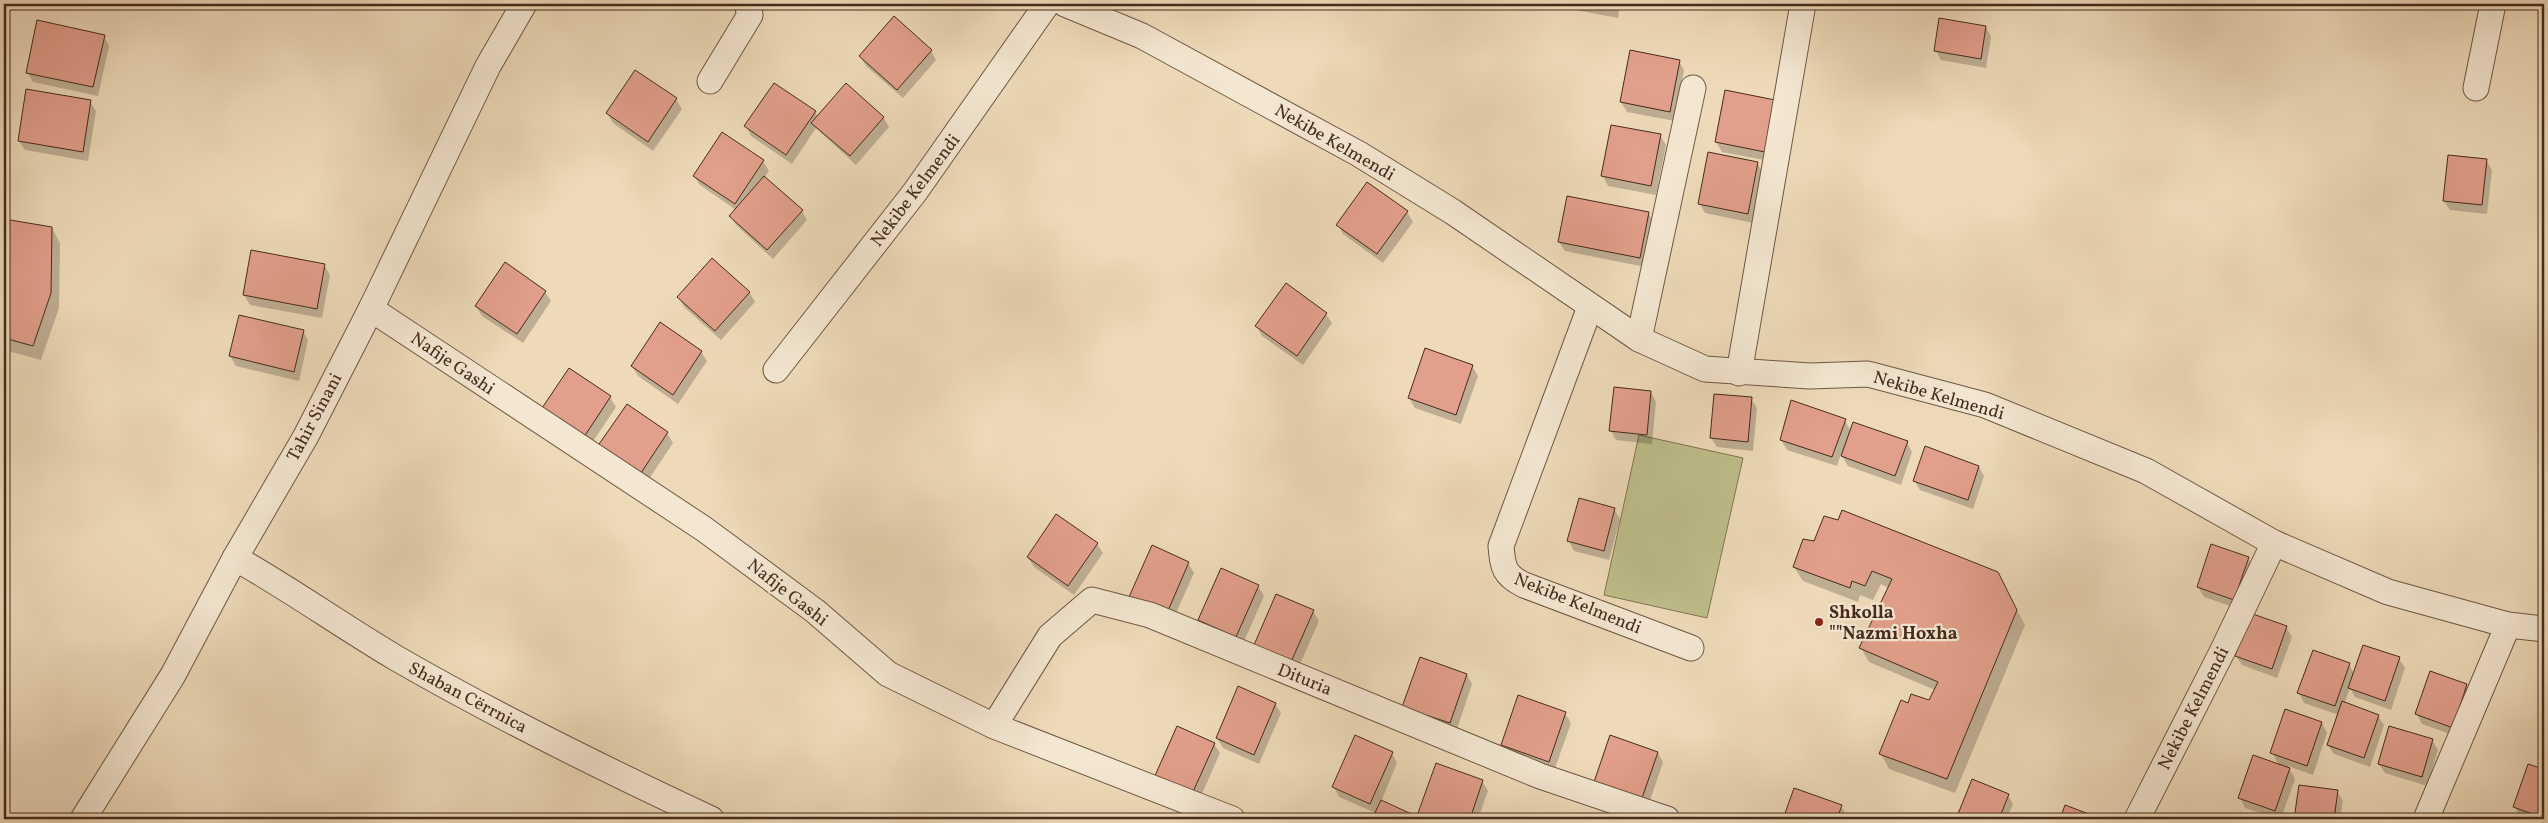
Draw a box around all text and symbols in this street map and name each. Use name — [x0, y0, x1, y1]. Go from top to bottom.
street label: Nekibe Kelmendi — [1269, 99, 1399, 188]
street label: Nekibe Kelmendi — [866, 129, 967, 252]
street label: Nafije Gashi — [405, 327, 499, 402]
street label: Nekibe Kelmendi — [1870, 366, 2007, 427]
street label: Tahir Sinani — [282, 369, 349, 466]
street label: Nafije Gashi — [741, 554, 833, 633]
street label: Nekibe Kelmendi — [1510, 567, 1645, 641]
place label: Shkolla ""Nazmi Hoxha — [1829, 601, 1958, 647]
marker: Shkolla ""Nazmi Hoxha — [1813, 616, 1825, 628]
street label: Nekibe Kelmendi — [2152, 643, 2236, 775]
street label: Shaban Cërrnica — [403, 656, 531, 740]
street label: Dituria — [1273, 658, 1336, 703]

